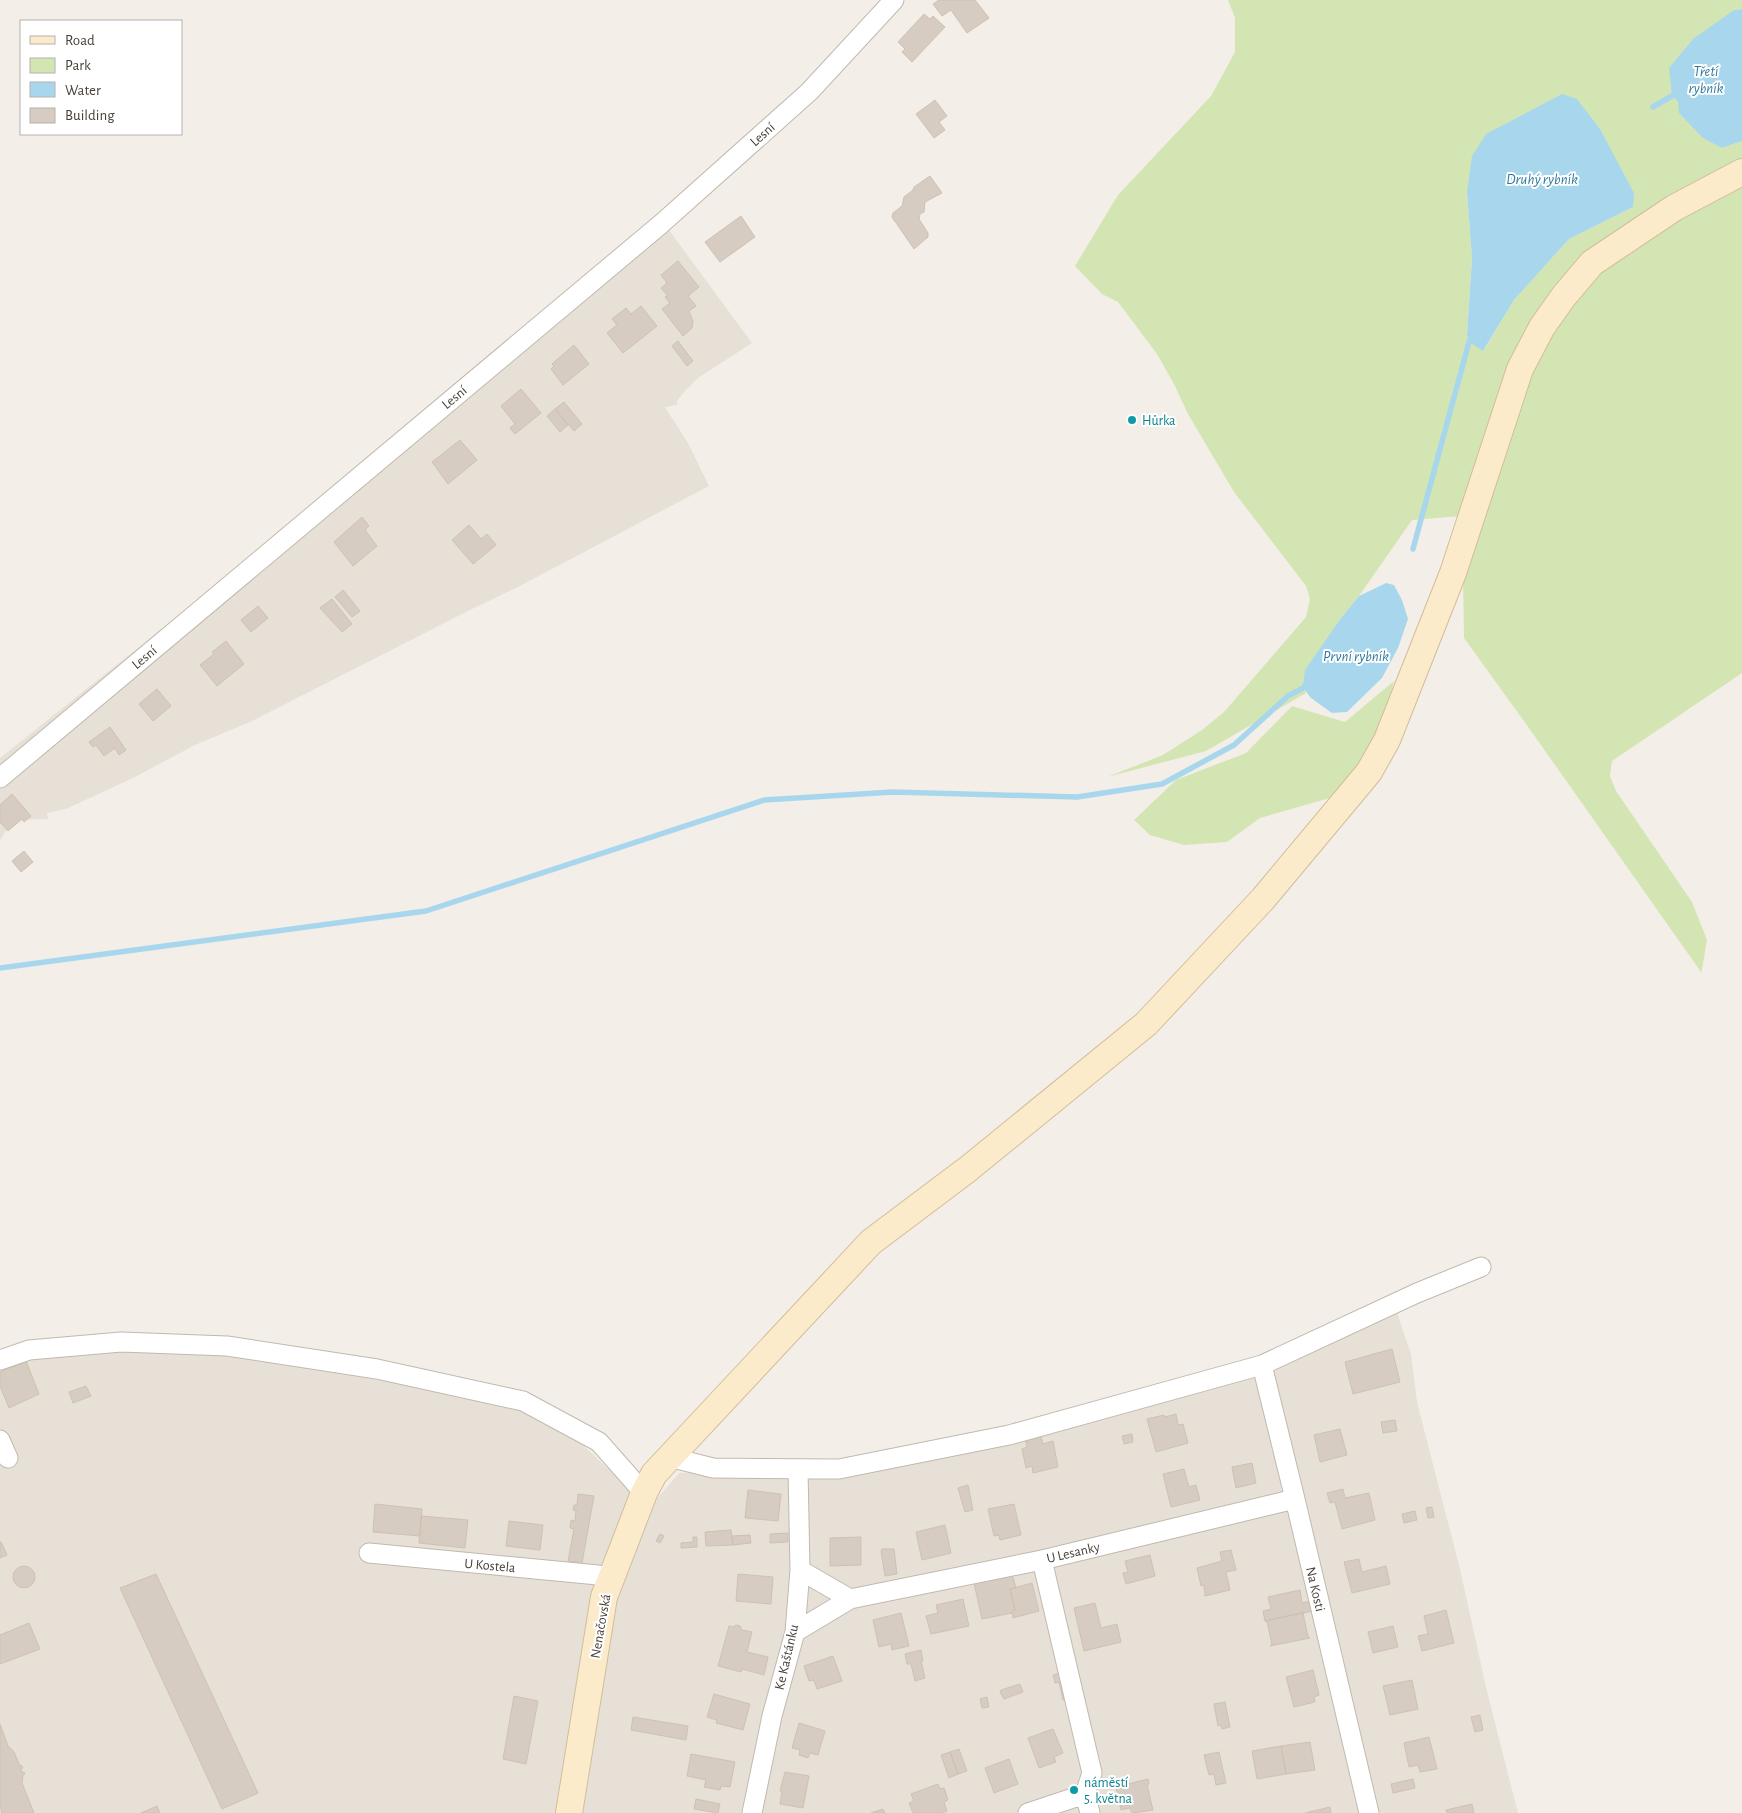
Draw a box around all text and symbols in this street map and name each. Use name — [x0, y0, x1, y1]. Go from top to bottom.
legend — [20, 20, 182, 135]
text: Road — [65, 33, 95, 48]
text: Park — [65, 58, 91, 73]
water label: Třetí rybník — [1688, 64, 1724, 96]
text: Water — [65, 83, 101, 98]
text: Building — [65, 108, 115, 123]
street label: Lesní — [748, 120, 778, 149]
water label: Druhý rybník — [1506, 172, 1578, 187]
street label: Lesní — [439, 383, 470, 412]
marker: Hůrka — [1126, 414, 1138, 426]
place label: Hůrka — [1142, 414, 1176, 428]
street label: Lesní — [129, 643, 160, 672]
water label: První rybník — [1323, 649, 1389, 664]
street label: U Lesanky — [1045, 1540, 1101, 1566]
street label: U Kostela — [464, 1557, 517, 1575]
street label: Na Kosti — [1303, 1566, 1327, 1613]
street label: Nenačovská — [588, 1592, 614, 1659]
street label: Ke Kaštánku — [773, 1623, 801, 1691]
place label: náměstí 5. května — [1084, 1776, 1133, 1806]
marker: náměstí 5. května — [1068, 1784, 1080, 1796]

